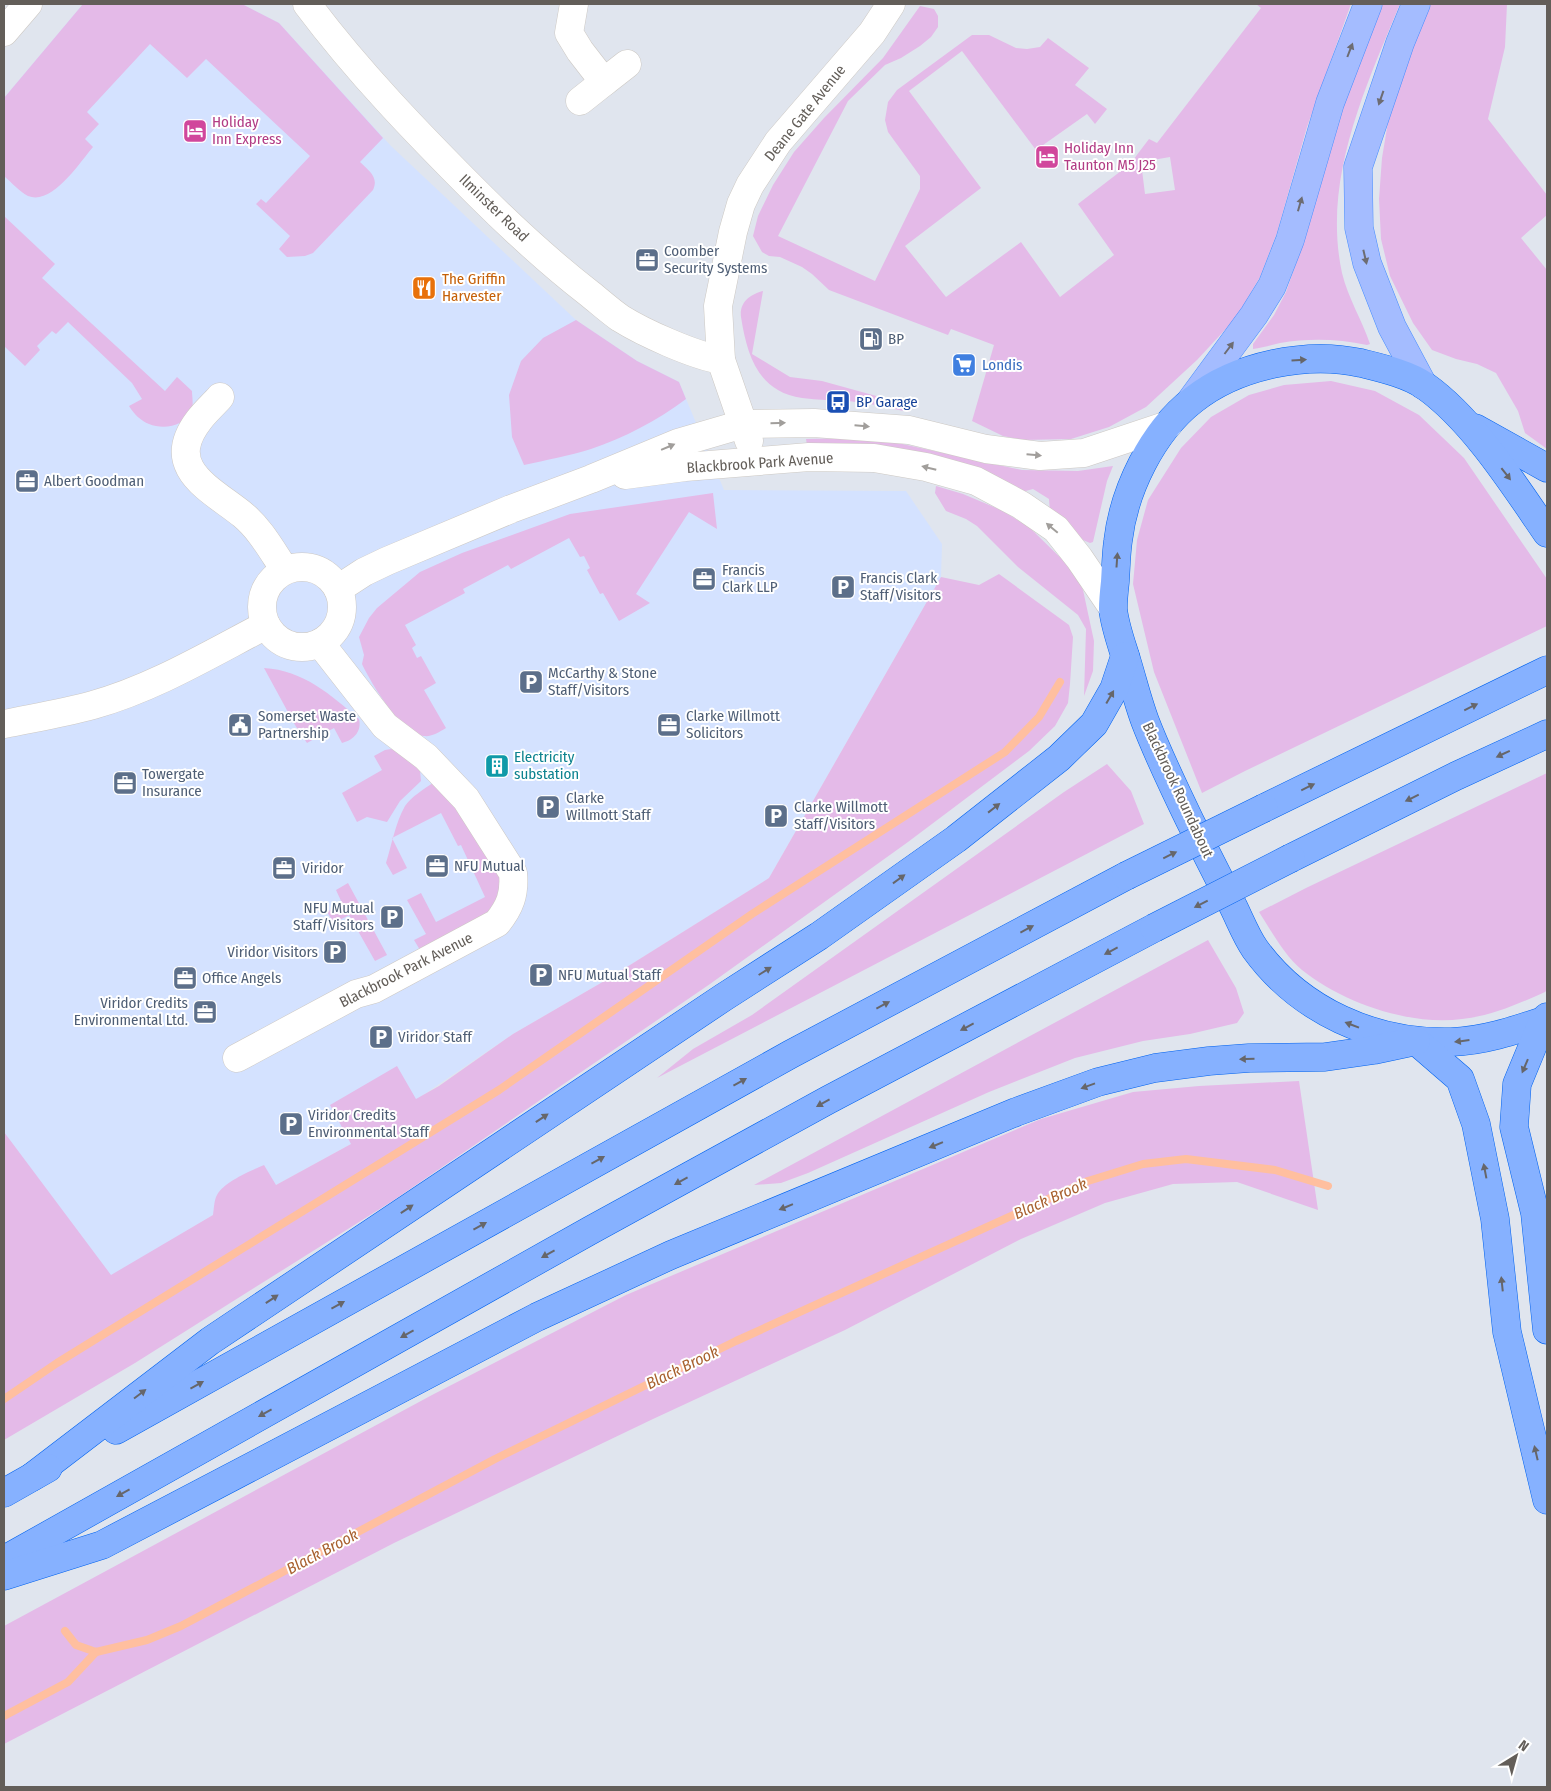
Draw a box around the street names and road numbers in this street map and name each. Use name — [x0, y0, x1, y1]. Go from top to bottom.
street label: Deane Gate Avenue — [761, 61, 849, 165]
street label: Ilminster Road — [456, 170, 532, 246]
street label: Blackbrook Park Avenue — [686, 449, 834, 477]
street label: Blackbrook Roundabout — [1139, 719, 1217, 861]
street label: Blackbrook Park Avenue — [336, 929, 476, 1011]

